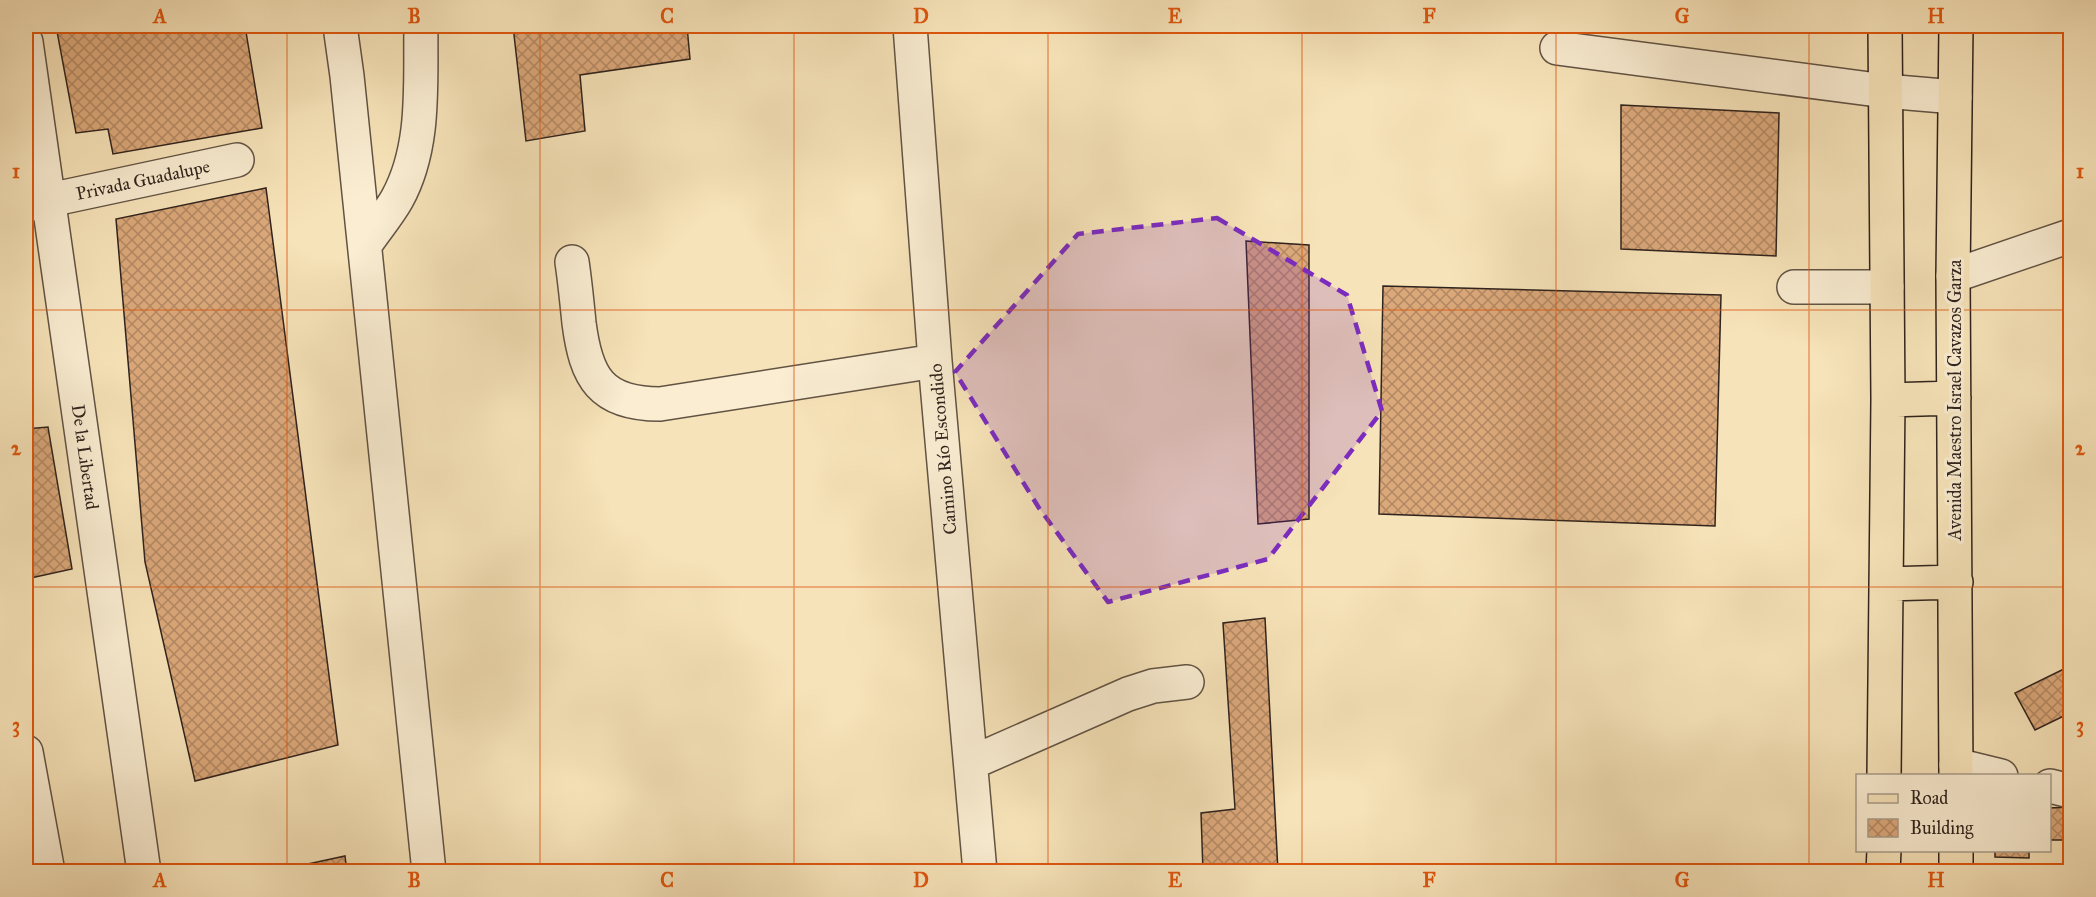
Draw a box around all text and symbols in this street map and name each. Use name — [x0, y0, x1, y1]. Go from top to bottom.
text: A — [151, 4, 167, 28]
text: B — [407, 4, 421, 28]
text: C — [660, 4, 674, 28]
text: D — [913, 4, 929, 28]
text: E — [1168, 4, 1183, 28]
text: F — [1422, 4, 1436, 28]
text: G — [1675, 4, 1690, 28]
text: H — [1927, 4, 1945, 28]
street label: Privada Guadalupe — [74, 155, 212, 205]
text: 1 — [12, 159, 20, 183]
text: 1 — [2076, 159, 2084, 183]
street label: Avenida Maestro Israel Cavazos Garza — [1944, 259, 1966, 541]
street label: Camino Río Escondido — [925, 363, 961, 535]
street label: De la Libertad — [67, 403, 103, 511]
text: 2 — [11, 436, 22, 460]
text: 2 — [2075, 436, 2086, 460]
text: 3 — [12, 713, 20, 738]
text: 3 — [2076, 713, 2084, 738]
legend — [1856, 774, 2051, 852]
text: Road — [1910, 787, 1948, 809]
text: Building — [1910, 817, 1974, 840]
text: A — [151, 868, 167, 892]
text: B — [407, 868, 421, 892]
text: C — [660, 868, 674, 892]
text: D — [913, 868, 929, 892]
text: E — [1168, 868, 1183, 892]
text: F — [1422, 868, 1436, 892]
text: G — [1675, 868, 1690, 892]
text: H — [1927, 868, 1945, 892]

